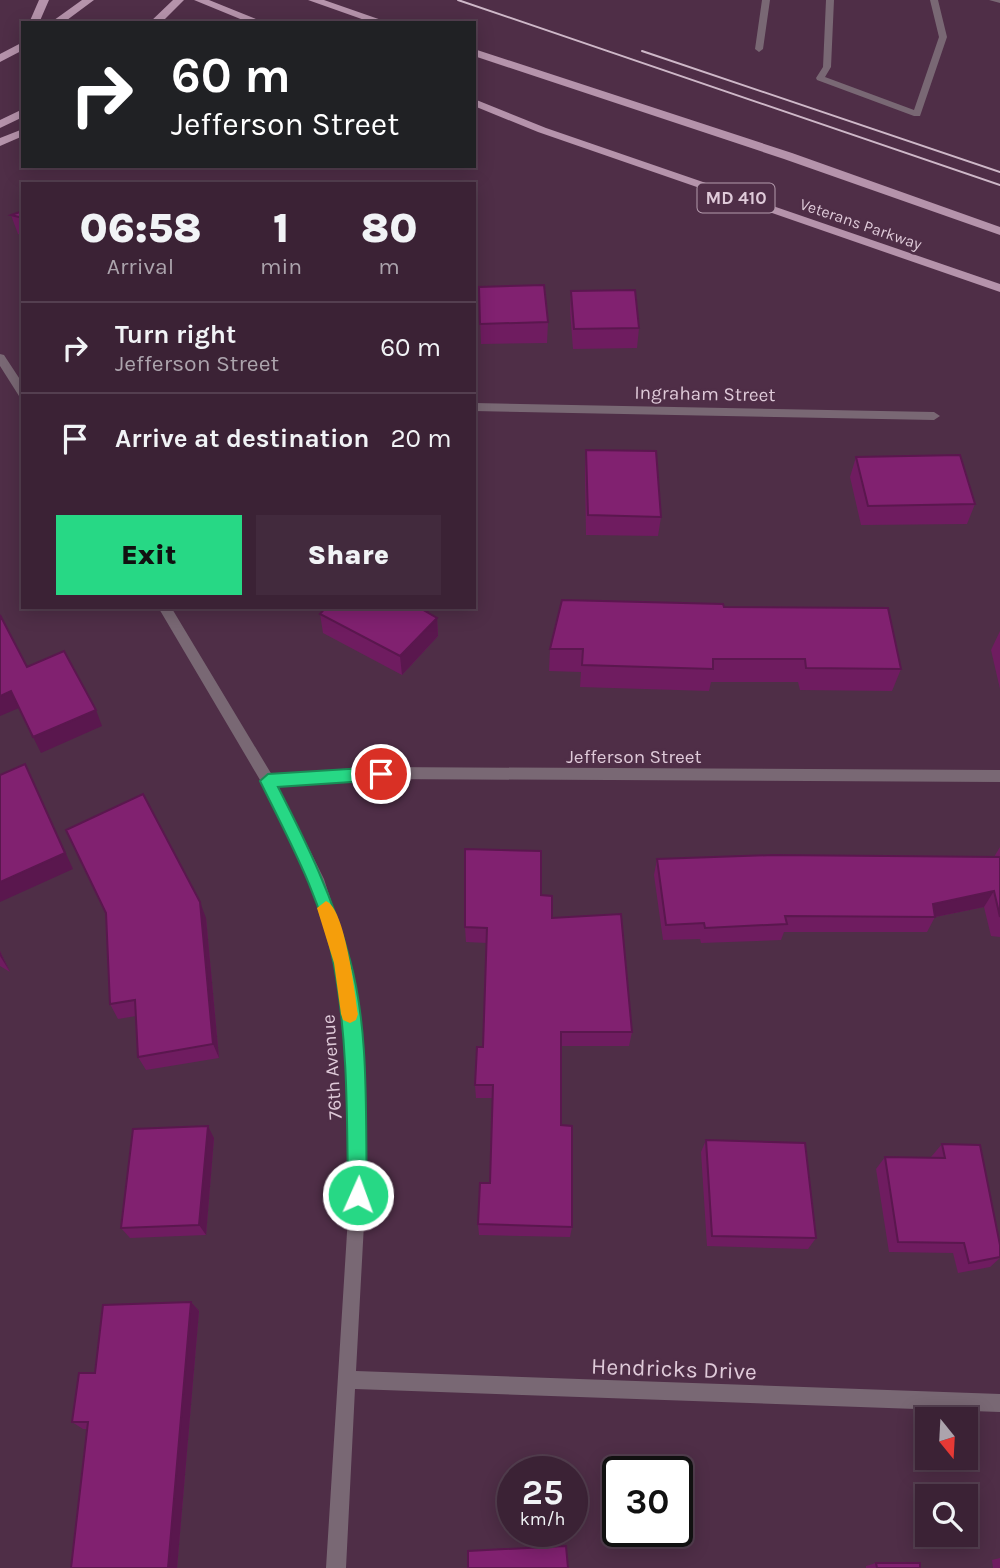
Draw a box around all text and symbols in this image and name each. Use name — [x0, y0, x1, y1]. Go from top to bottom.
text: 60 m — [171, 47, 291, 104]
icon: right — [56, 49, 147, 140]
text: Jefferson Street — [171, 106, 399, 143]
road number: MD 410 — [698, 183, 774, 212]
street label: Veterans Parkway — [798, 194, 925, 254]
text: 06:58 — [79, 203, 202, 253]
text: 1 — [273, 203, 289, 253]
text: 80 — [361, 203, 418, 253]
text: Arrival — [107, 253, 174, 280]
text: min — [260, 253, 302, 280]
text: m — [378, 253, 400, 280]
text: Turn right — [115, 319, 236, 350]
icon: right — [56, 329, 94, 367]
text: 60 m — [380, 332, 441, 363]
text: Jefferson Street — [115, 350, 279, 377]
street label: Ingraham Street — [634, 382, 776, 406]
icon: arrive — [56, 420, 94, 458]
text: Arrive at destination — [115, 423, 369, 454]
text: 20 m — [390, 423, 451, 454]
button: Exit — [56, 515, 242, 595]
button: Share — [256, 515, 441, 595]
pin — [351, 744, 411, 804]
street label: Jefferson Street — [566, 746, 702, 768]
icon: arrive — [362, 755, 400, 793]
street label: 76th Avenue — [317, 1014, 347, 1120]
position arrow — [321, 1158, 395, 1232]
street label: Hendricks Drive — [591, 1353, 757, 1385]
north arrow — [915, 1407, 978, 1470]
map controls — [915, 1407, 978, 1547]
speed limit sign: 30 — [602, 1456, 693, 1547]
text: 25 — [522, 1472, 563, 1513]
button: search — [915, 1484, 978, 1547]
text: km/h — [520, 1508, 565, 1530]

